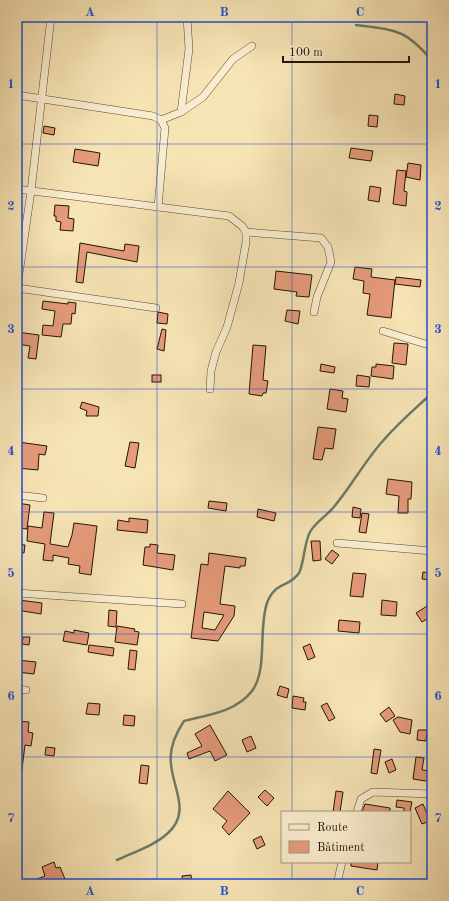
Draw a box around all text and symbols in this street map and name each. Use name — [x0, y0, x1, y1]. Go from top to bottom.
text: A — [85, 6, 95, 19]
text: B — [219, 6, 229, 19]
text: C — [356, 6, 364, 19]
scale bar — [283, 38, 409, 64]
text: 100 m — [289, 47, 323, 59]
text: 1 — [7, 78, 15, 91]
text: 1 — [434, 78, 442, 91]
text: 2 — [7, 200, 15, 213]
text: 2 — [434, 200, 442, 213]
text: 3 — [7, 323, 15, 336]
text: 3 — [434, 323, 442, 336]
text: 4 — [7, 445, 15, 458]
text: 4 — [434, 445, 442, 458]
text: 5 — [7, 567, 15, 580]
text: 5 — [434, 567, 442, 580]
text: 6 — [7, 690, 15, 703]
text: 6 — [434, 690, 442, 703]
legend — [281, 811, 411, 863]
text: 7 — [7, 812, 15, 825]
text: 7 — [434, 812, 442, 825]
text: Route — [317, 822, 348, 834]
text: Bâtiment — [317, 842, 364, 854]
text: A — [85, 885, 95, 898]
text: B — [219, 885, 229, 898]
text: C — [356, 885, 364, 898]

